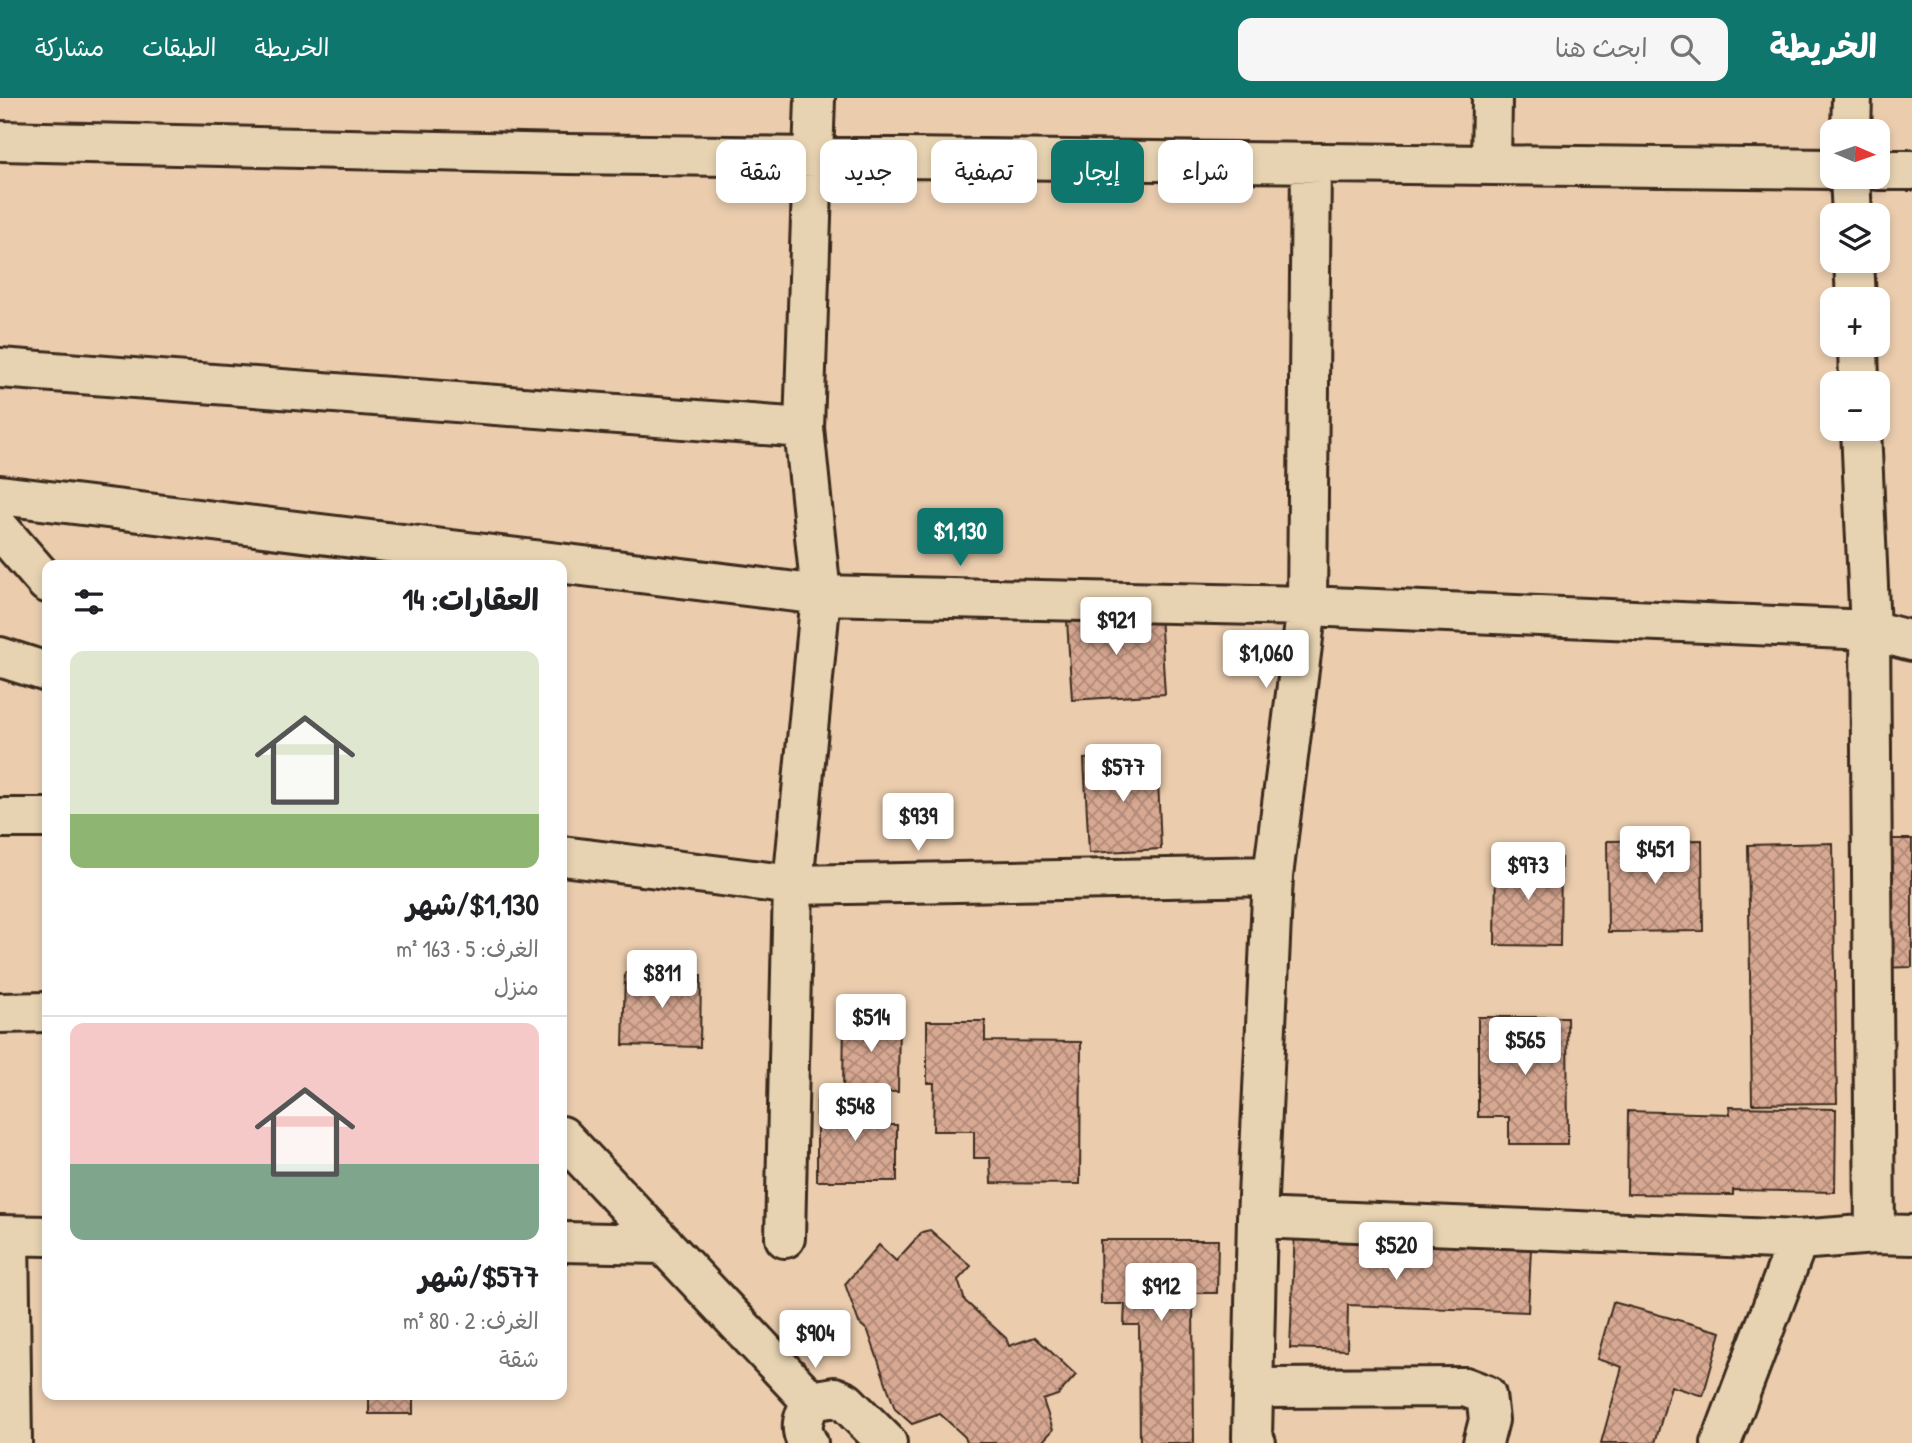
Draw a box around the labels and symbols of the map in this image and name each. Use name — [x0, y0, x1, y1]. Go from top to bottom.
north arrow — [1820, 119, 1890, 189]
pin: $1,130 — [903, 508, 1017, 568]
pin: $921 — [1075, 598, 1157, 657]
pin: $1,060 — [1209, 630, 1323, 690]
pin: $577 — [1082, 744, 1164, 804]
pin: $939 — [877, 794, 959, 853]
pin: $451 — [1614, 826, 1696, 886]
pin: $973 — [1487, 842, 1569, 902]
pin: $811 — [621, 950, 703, 1010]
pin: $514 — [830, 995, 912, 1054]
pin: $565 — [1484, 1018, 1566, 1077]
pin: $548 — [814, 1084, 896, 1143]
pin: $520 — [1355, 1222, 1437, 1282]
pin: $912 — [1120, 1264, 1202, 1323]
pin: $904 — [774, 1310, 856, 1370]

